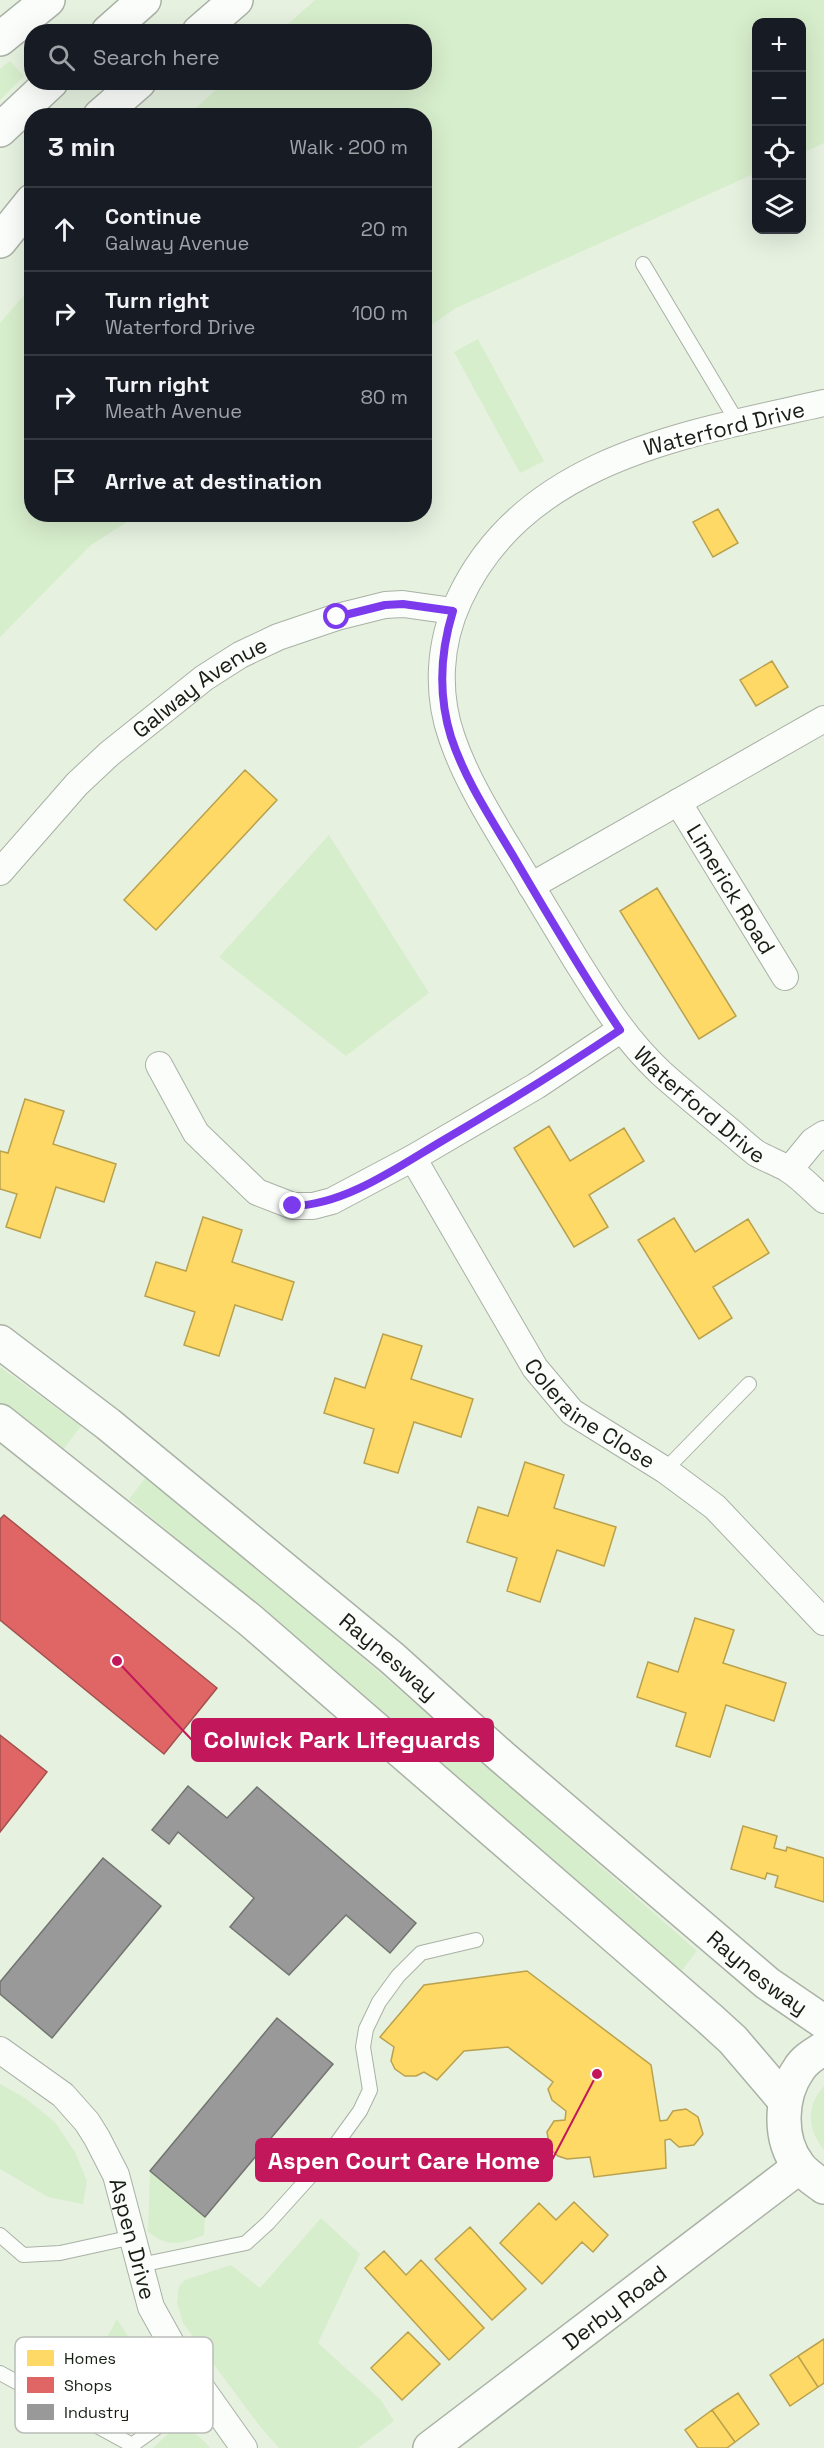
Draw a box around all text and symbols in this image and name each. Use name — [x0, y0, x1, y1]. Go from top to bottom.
map controls — [752, 18, 806, 234]
button: + — [752, 18, 806, 72]
search box — [24, 24, 432, 90]
icon: search — [45, 41, 78, 74]
text: Search here — [93, 43, 220, 71]
button: − — [752, 72, 806, 126]
button: locate — [752, 126, 806, 180]
text: 3 min — [48, 130, 116, 164]
text: Walk · 200 m — [289, 134, 408, 160]
button: layers — [752, 180, 806, 234]
text: Continue — [105, 202, 201, 230]
icon: ahead — [48, 213, 81, 246]
text: 20 m — [361, 216, 408, 242]
text: Galway Avenue — [105, 230, 249, 256]
text: Turn right — [105, 286, 210, 314]
icon: right — [48, 297, 81, 330]
text: 100 m — [352, 300, 408, 326]
text: Waterford Drive — [105, 314, 255, 340]
text: Turn right — [105, 370, 210, 398]
icon: right — [48, 381, 81, 414]
text: 80 m — [360, 384, 408, 410]
street label: Waterford Drive — [640, 394, 808, 462]
text: Meath Avenue — [105, 398, 242, 424]
icon: arrive — [48, 465, 81, 498]
text: Arrive at destination — [105, 467, 322, 495]
route start — [323, 603, 349, 629]
street label: Galway Avenue — [127, 630, 272, 744]
street label: Limerick Road — [681, 819, 782, 959]
street label: Waterford Drive — [628, 1040, 770, 1169]
route end — [279, 1192, 305, 1218]
street label: Coleraine Close — [518, 1353, 661, 1475]
street label: Raynesway — [334, 1606, 444, 1706]
callout: Colwick Park Lifeguards — [192, 1719, 493, 1761]
text: Colwick Park Lifeguards — [204, 1724, 480, 1755]
street label: Raynesway — [701, 1924, 813, 2021]
callout: Aspen Court Care Home — [256, 2139, 552, 2181]
text: Aspen Court Care Home — [268, 2145, 540, 2176]
street label: Aspen Drive — [103, 2175, 162, 2303]
street label: Derby Road — [557, 2259, 672, 2356]
legend — [15, 2337, 213, 2433]
text: Homes — [64, 2348, 116, 2369]
text: Shops — [64, 2375, 112, 2396]
text: Industry — [64, 2402, 129, 2423]

